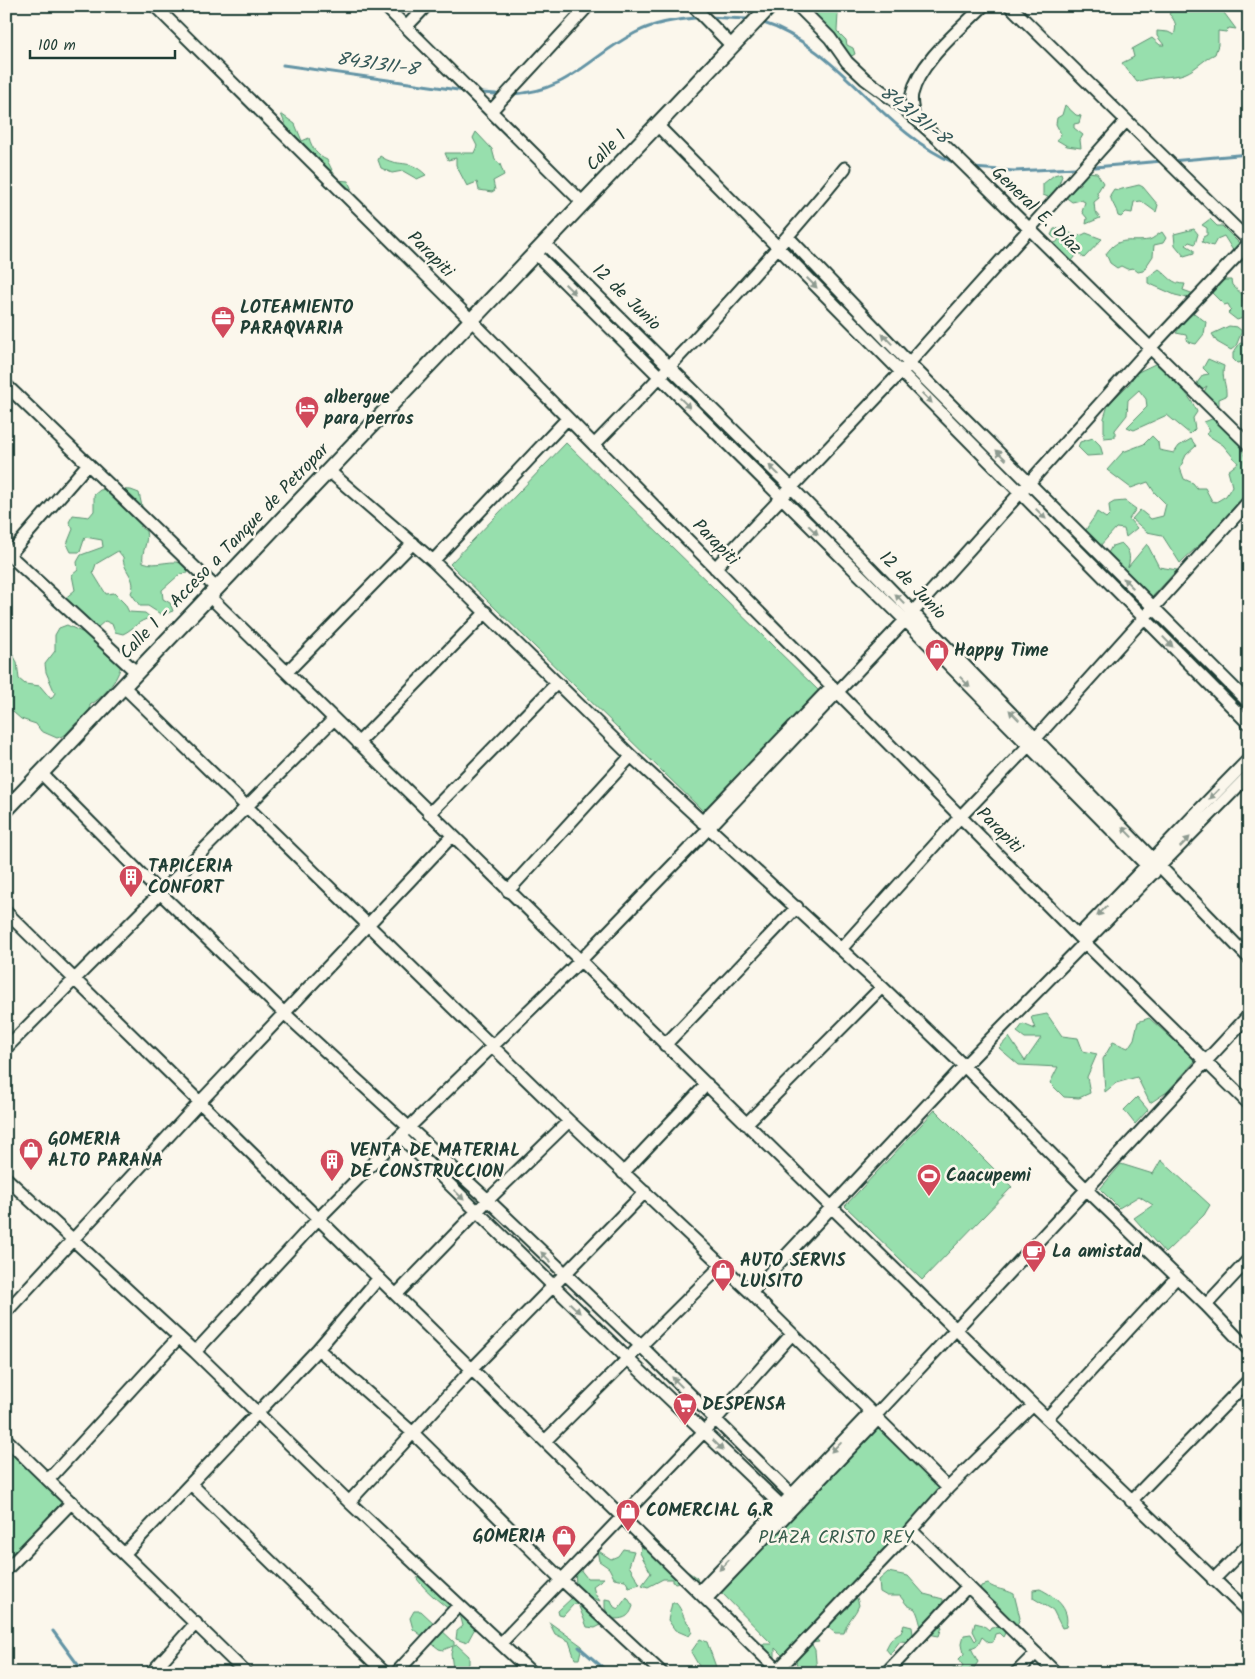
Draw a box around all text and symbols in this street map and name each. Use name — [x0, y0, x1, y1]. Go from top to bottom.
scale bar — [30, 28, 175, 60]
text: 100 m — [38, 34, 76, 58]
water label: 8431311-8 — [334, 44, 423, 86]
water label: 8431311-8 — [873, 79, 958, 155]
street label: Calle 1 — [580, 123, 634, 179]
street label: General E. Díaz — [984, 160, 1088, 262]
street label: Parapiti — [400, 225, 461, 286]
street label: 12 de Junio — [585, 257, 667, 339]
one-way arrow — [806, 277, 818, 289]
one-way arrow — [564, 282, 576, 294]
place label: LOTEAMIENTO PARAQVARIA — [240, 294, 353, 344]
office icon: LOTEAMIENTO PARAQVARIA — [210, 305, 236, 339]
one-way arrow — [881, 333, 893, 345]
place label: albergue para perros — [323, 384, 414, 434]
one-way arrow — [921, 392, 933, 404]
hotel icon: albergue para perros — [294, 395, 320, 429]
one-way arrow — [679, 397, 691, 409]
street label: Calle 1 - Acceso a Tanque de Petropar — [113, 436, 338, 667]
one-way arrow — [995, 449, 1007, 461]
one-way arrow — [768, 465, 780, 477]
one-way arrow — [1035, 508, 1047, 520]
street label: Parapiti — [685, 513, 746, 574]
one-way arrow — [807, 524, 819, 536]
street label: 12 de Junio — [871, 545, 953, 627]
one-way arrow — [1122, 577, 1134, 589]
one-way arrow — [894, 593, 906, 605]
one-way arrow — [1162, 635, 1174, 647]
place label: Happy Time — [954, 637, 1049, 666]
shop icon: Happy Time — [924, 638, 950, 672]
one-way arrow — [959, 676, 971, 688]
one-way arrow — [1008, 709, 1020, 721]
one-way arrow — [1208, 787, 1220, 799]
street label: Parapiti — [969, 801, 1030, 862]
one-way arrow — [1121, 826, 1133, 838]
one-way arrow — [1178, 836, 1190, 848]
place label: TAPICERIA CONFORT — [148, 853, 233, 903]
building icon: TAPICERIA CONFORT — [118, 864, 144, 898]
one-way arrow — [1097, 905, 1109, 917]
place label: GOMERIA ALTO PARANA — [48, 1126, 163, 1176]
shop icon: GOMERIA ALTO PARANA — [18, 1137, 44, 1171]
place label: VENTA DE MATERIAL DE CONSTRUCCION — [350, 1137, 520, 1187]
building icon: VENTA DE MATERIAL DE CONSTRUCCION — [319, 1148, 345, 1182]
place label: Caacupemi — [946, 1162, 1031, 1191]
sports icon: Caacupemi — [916, 1163, 942, 1197]
one-way arrow — [453, 1189, 465, 1201]
place label: La amistad — [1052, 1238, 1142, 1267]
cafe icon: La amistad — [1021, 1239, 1047, 1273]
place label: AUTO SERVIS LUISITO — [740, 1247, 846, 1297]
one-way arrow — [541, 1252, 553, 1264]
shop icon: AUTO SERVIS LUISITO — [710, 1258, 736, 1292]
one-way arrow — [569, 1302, 581, 1314]
one-way arrow — [671, 1376, 683, 1388]
place label: DESPENSA — [702, 1391, 786, 1420]
supermarket icon: DESPENSA — [672, 1392, 698, 1426]
one-way arrow — [712, 1439, 724, 1451]
one-way arrow — [830, 1441, 842, 1453]
place label: COMERCIAL G.R — [646, 1497, 773, 1526]
shop icon: COMERCIAL G.R — [615, 1498, 641, 1532]
place label: GOMERIA — [473, 1523, 546, 1552]
shop icon: GOMERIA — [551, 1524, 577, 1558]
park label: PLAZA CRISTO REY — [758, 1524, 914, 1553]
one-way arrow — [718, 1559, 730, 1571]

